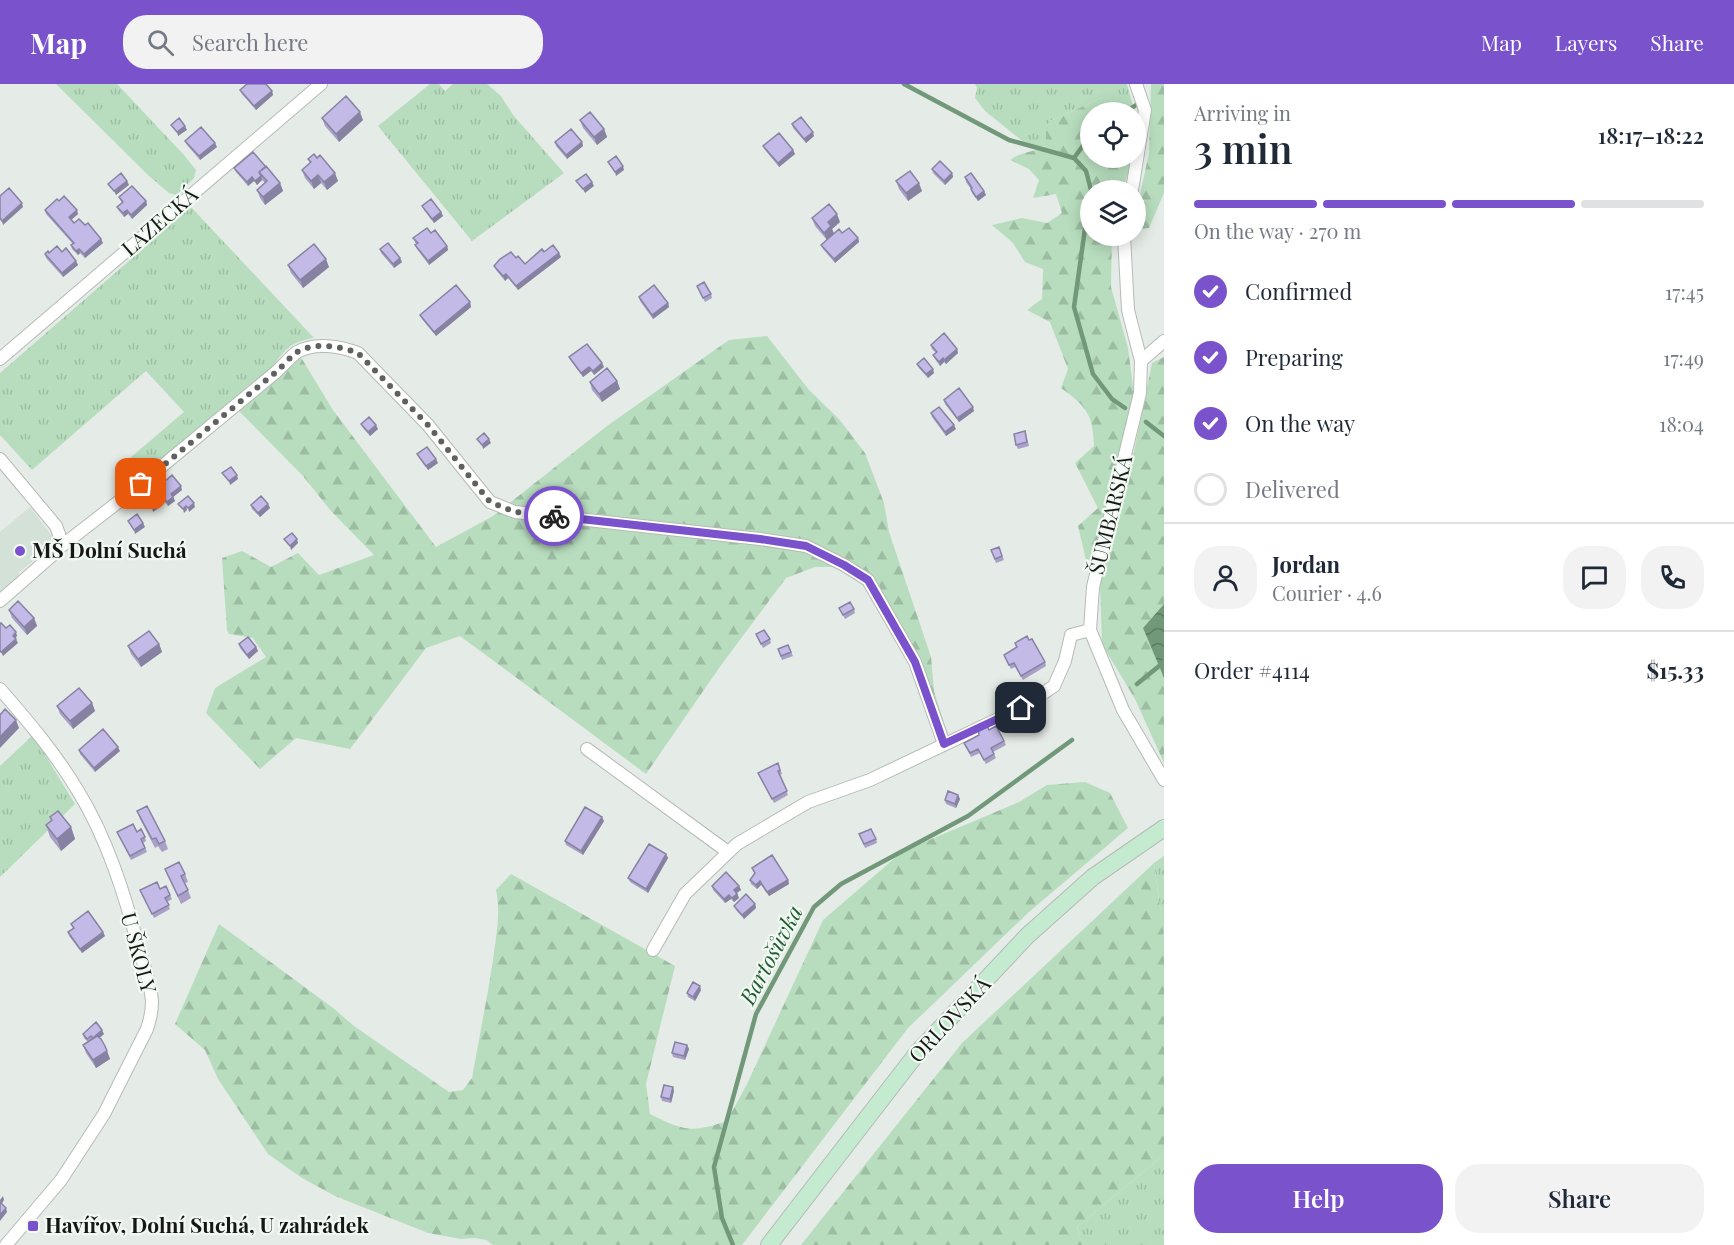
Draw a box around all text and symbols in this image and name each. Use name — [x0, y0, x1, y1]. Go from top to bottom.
search box — [123, 15, 543, 69]
text: Map — [30, 24, 87, 61]
icon: search — [144, 26, 177, 59]
text: Search here — [192, 27, 308, 57]
text: Map — [1481, 28, 1522, 56]
text: Layers — [1555, 28, 1617, 56]
text: Share — [1650, 28, 1704, 56]
text: Arriving in — [1194, 99, 1291, 126]
map controls — [1080, 102, 1146, 246]
button: locate — [1080, 102, 1146, 168]
text: 18:17–18:22 — [1598, 120, 1704, 150]
text: 3 min — [1194, 122, 1292, 174]
street label: LAZECKÁ — [115, 179, 203, 261]
button: layers — [1080, 180, 1146, 246]
text: On the way · 270 m — [1194, 217, 1361, 244]
icon: check — [1194, 275, 1227, 308]
text: Confirmed — [1245, 276, 1352, 306]
text: 17:45 — [1665, 278, 1704, 305]
icon: check — [1194, 341, 1227, 374]
text: Preparing — [1245, 342, 1343, 372]
text: 17:49 — [1663, 344, 1704, 371]
icon: check — [1194, 407, 1227, 440]
text: On the way — [1245, 408, 1355, 438]
text: 18:04 — [1659, 410, 1704, 437]
street label: ŠUMBARSKÁ — [1081, 451, 1138, 577]
pin — [115, 458, 166, 509]
icon: bag — [124, 467, 157, 500]
text: Delivered — [1245, 474, 1340, 504]
courier — [524, 486, 584, 546]
icon: bike — [538, 500, 571, 533]
place label: MŠ Dolní Suchá — [32, 535, 187, 563]
marker: MŠ Dolní Suchá — [13, 544, 27, 558]
button: person — [1194, 546, 1257, 609]
button: chat — [1563, 546, 1626, 609]
button: phone — [1641, 546, 1704, 609]
text: Jordan — [1272, 549, 1340, 579]
text: Courier · 4.6 — [1272, 579, 1382, 606]
text: Order #4114 — [1194, 655, 1310, 685]
text: $15.33 — [1646, 655, 1704, 685]
pin — [995, 682, 1046, 733]
icon: home — [1004, 691, 1037, 724]
water label: Bartošůvka — [731, 900, 809, 1010]
street label: U ŠKOLY — [116, 909, 164, 996]
street label: ORLOVSKÁ — [901, 969, 996, 1068]
button: Help — [1194, 1164, 1443, 1233]
button: Share — [1455, 1164, 1704, 1233]
place label: Havířov, Dolní Suchá, U zahrádek — [45, 1210, 369, 1238]
marker: Havířov, Dolní Suchá, U zahrádek — [26, 1219, 40, 1233]

